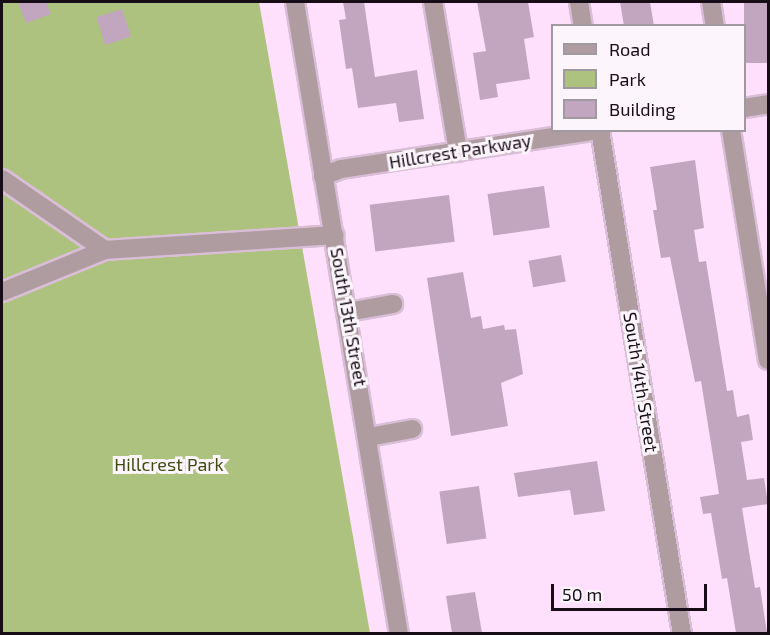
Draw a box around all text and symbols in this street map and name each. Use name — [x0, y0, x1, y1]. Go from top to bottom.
legend — [551, 24, 746, 132]
text: Road — [609, 38, 650, 60]
text: Park — [609, 68, 646, 90]
text: Building — [609, 98, 676, 120]
street label: Hillcrest Parkway — [387, 129, 533, 173]
street label: South 13th Street — [326, 246, 372, 388]
street label: South 14th Street — [619, 310, 663, 454]
park label: Hillcrest Park — [114, 453, 224, 475]
scale bar — [554, 572, 710, 610]
text: 50 m — [562, 583, 602, 605]

